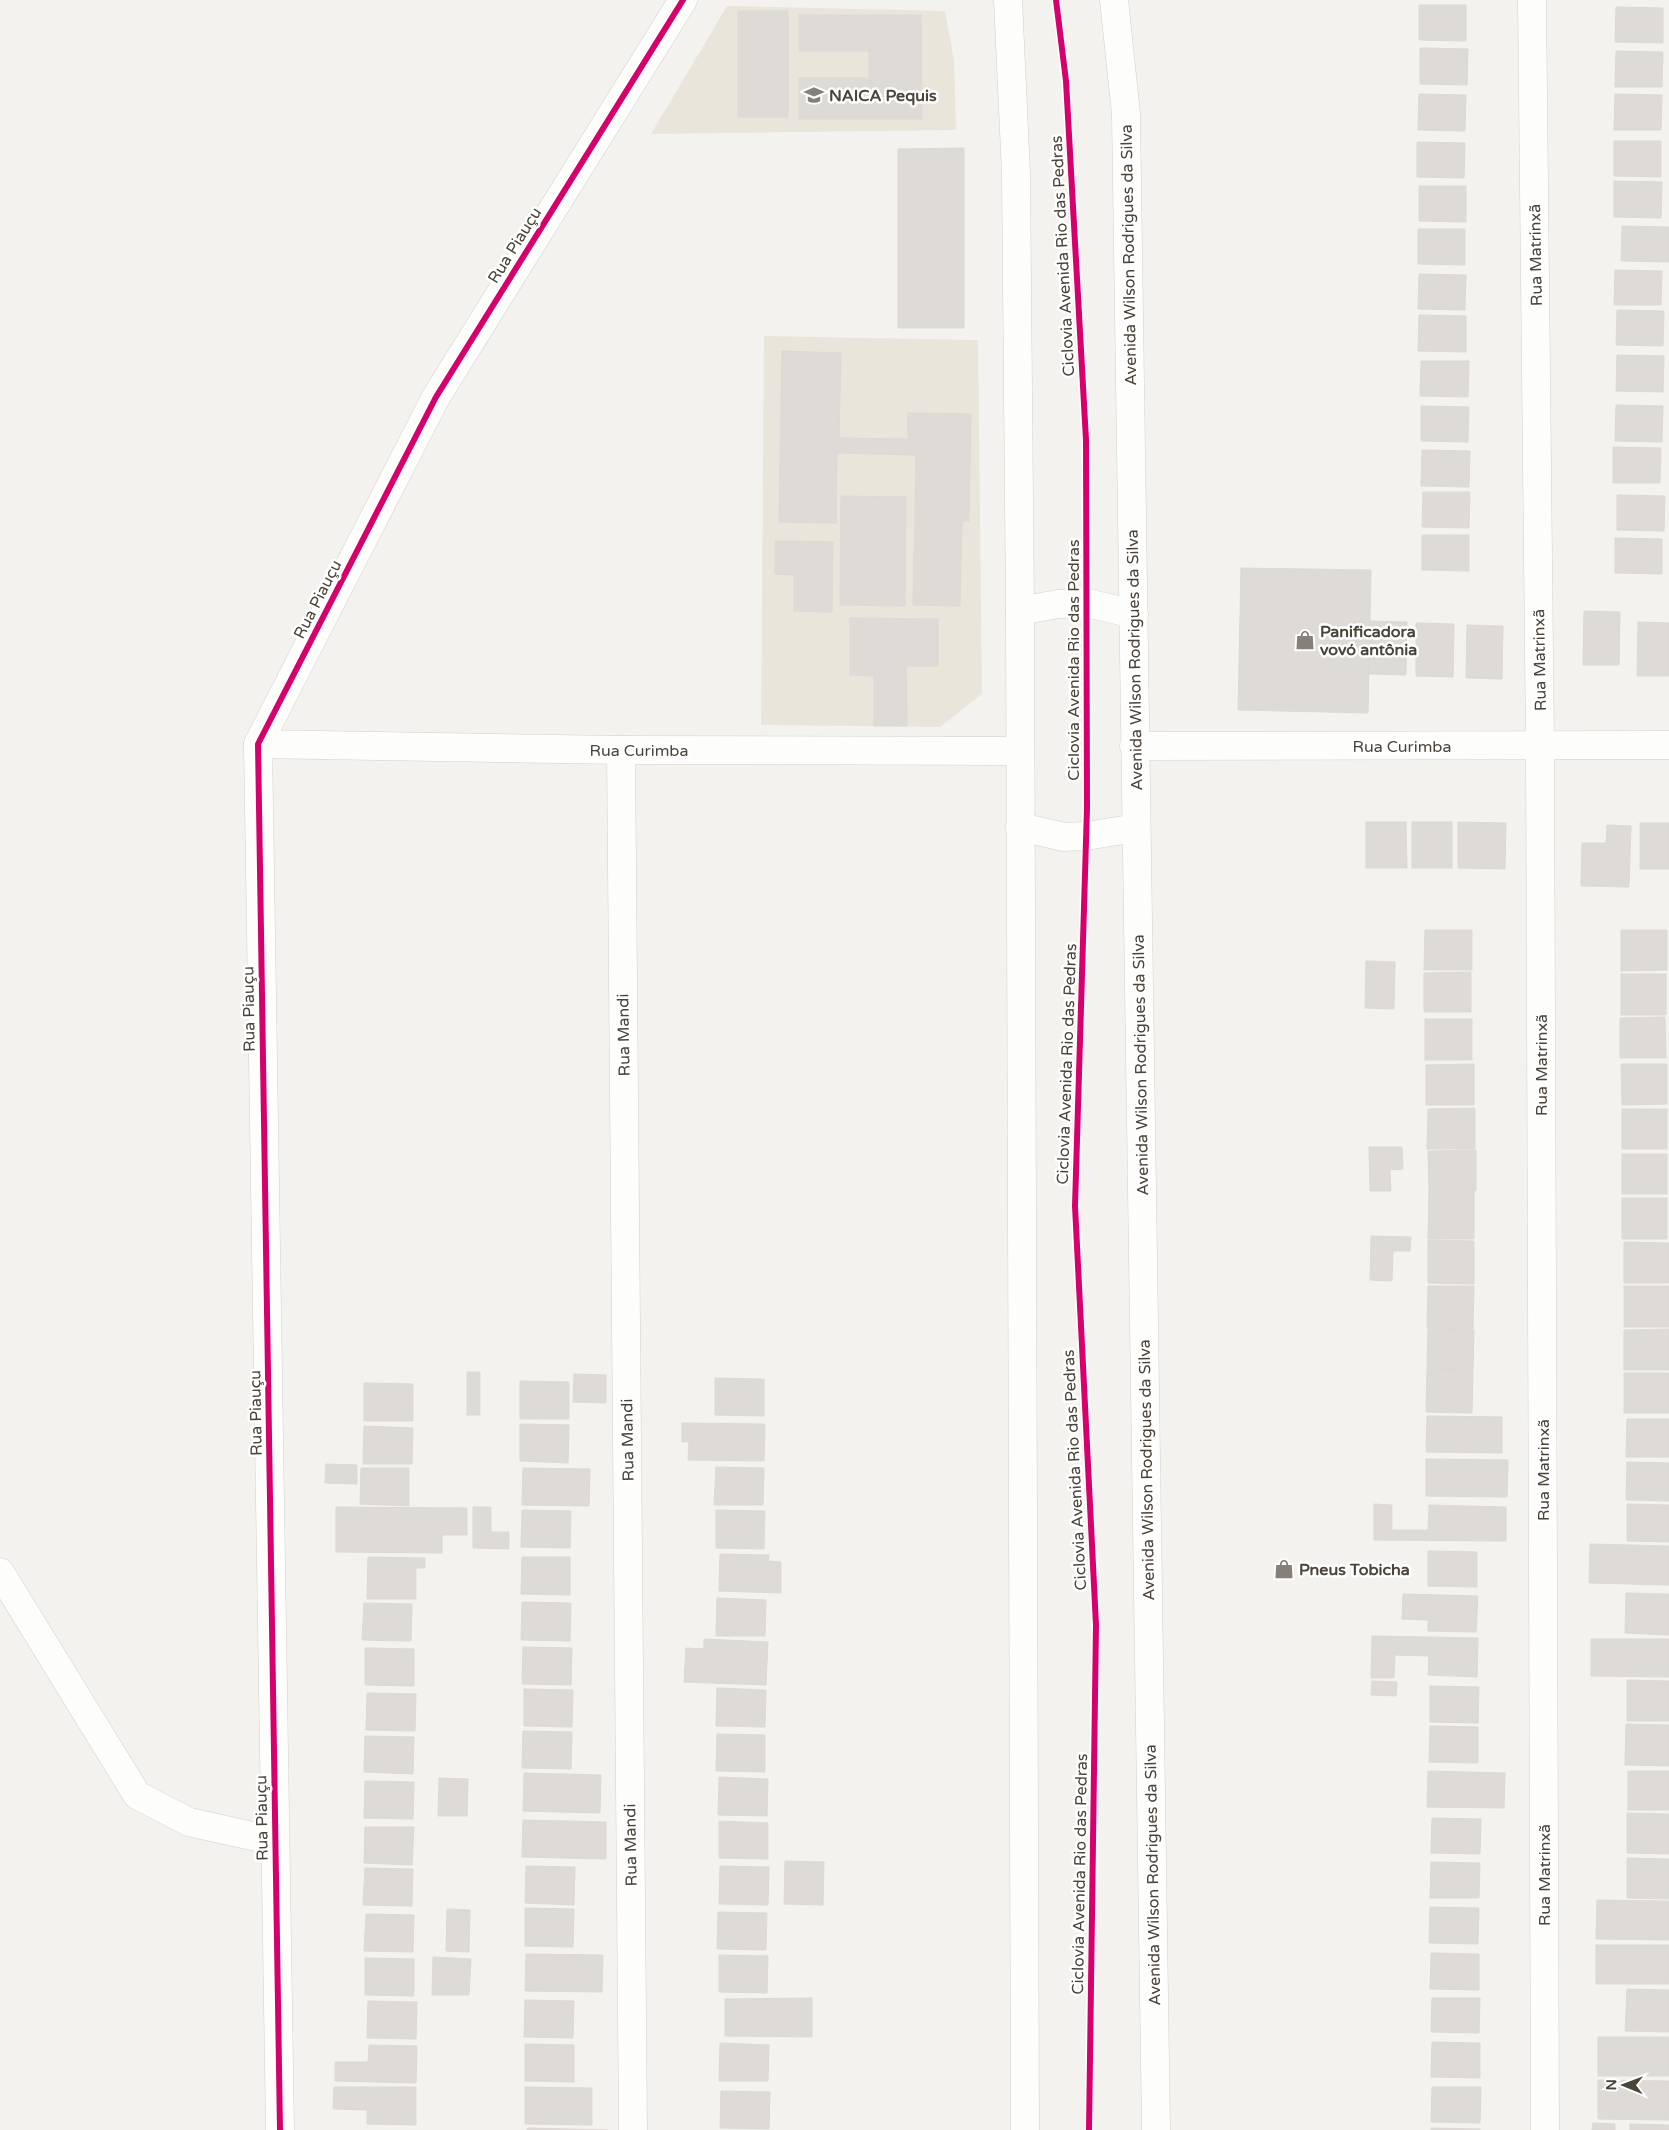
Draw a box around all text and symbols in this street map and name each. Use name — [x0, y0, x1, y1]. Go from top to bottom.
school or university icon: NAICA Pequis — [803, 84, 825, 106]
place label: NAICA Pequis — [829, 86, 937, 106]
street label: Avenida Wilson Rodrigues da Silva — [1117, 124, 1141, 386]
street label: Ciclovia Avenida Rio das Pedras — [1047, 135, 1079, 377]
street label: Rua Piauçu — [484, 204, 546, 287]
street label: Rua Matrinxã — [1525, 204, 1547, 306]
street label: Avenida Wilson Rodrigues da Silva — [1123, 529, 1147, 791]
street label: Ciclovia Avenida Rio das Pedras — [1064, 539, 1084, 781]
street label: Rua Piauçu — [289, 557, 346, 642]
street label: Rua Matrinxã — [1529, 609, 1551, 711]
place label: Panificadora vovó antônia — [1320, 622, 1417, 660]
shop icon: Panificadora vovó antônia — [1294, 629, 1316, 651]
street label: Rua Curimba — [1353, 737, 1451, 757]
street label: Rua Curimba — [590, 741, 688, 761]
street label: Avenida Wilson Rodrigues da Silva — [1129, 934, 1153, 1196]
street label: Ciclovia Avenida Rio das Pedras — [1053, 943, 1081, 1185]
street label: Rua Piauçu — [238, 966, 260, 1052]
street label: Rua Mandi — [613, 994, 635, 1076]
street label: Rua Matrinxã — [1532, 1014, 1552, 1116]
street label: Avenida Wilson Rodrigues da Silva — [1135, 1339, 1159, 1601]
street label: Ciclovia Avenida Rio das Pedras — [1059, 1349, 1091, 1591]
street label: Rua Piauçu — [245, 1370, 267, 1456]
street label: Rua Mandi — [617, 1399, 639, 1481]
street label: Rua Matrinxã — [1534, 1419, 1554, 1521]
shop icon: Pneus Tobicha — [1273, 1558, 1295, 1580]
place label: Pneus Tobicha — [1299, 1560, 1410, 1580]
street label: Avenida Wilson Rodrigues da Silva — [1141, 1744, 1165, 2006]
street label: Ciclovia Avenida Rio das Pedras — [1068, 1753, 1092, 1995]
street label: Rua Piauçu — [251, 1775, 273, 1861]
street label: Rua Mandi — [620, 1804, 642, 1886]
street label: Rua Matrinxã — [1535, 1824, 1555, 1926]
north arrow — [1599, 2060, 1649, 2110]
text: N — [1603, 2079, 1620, 2091]

